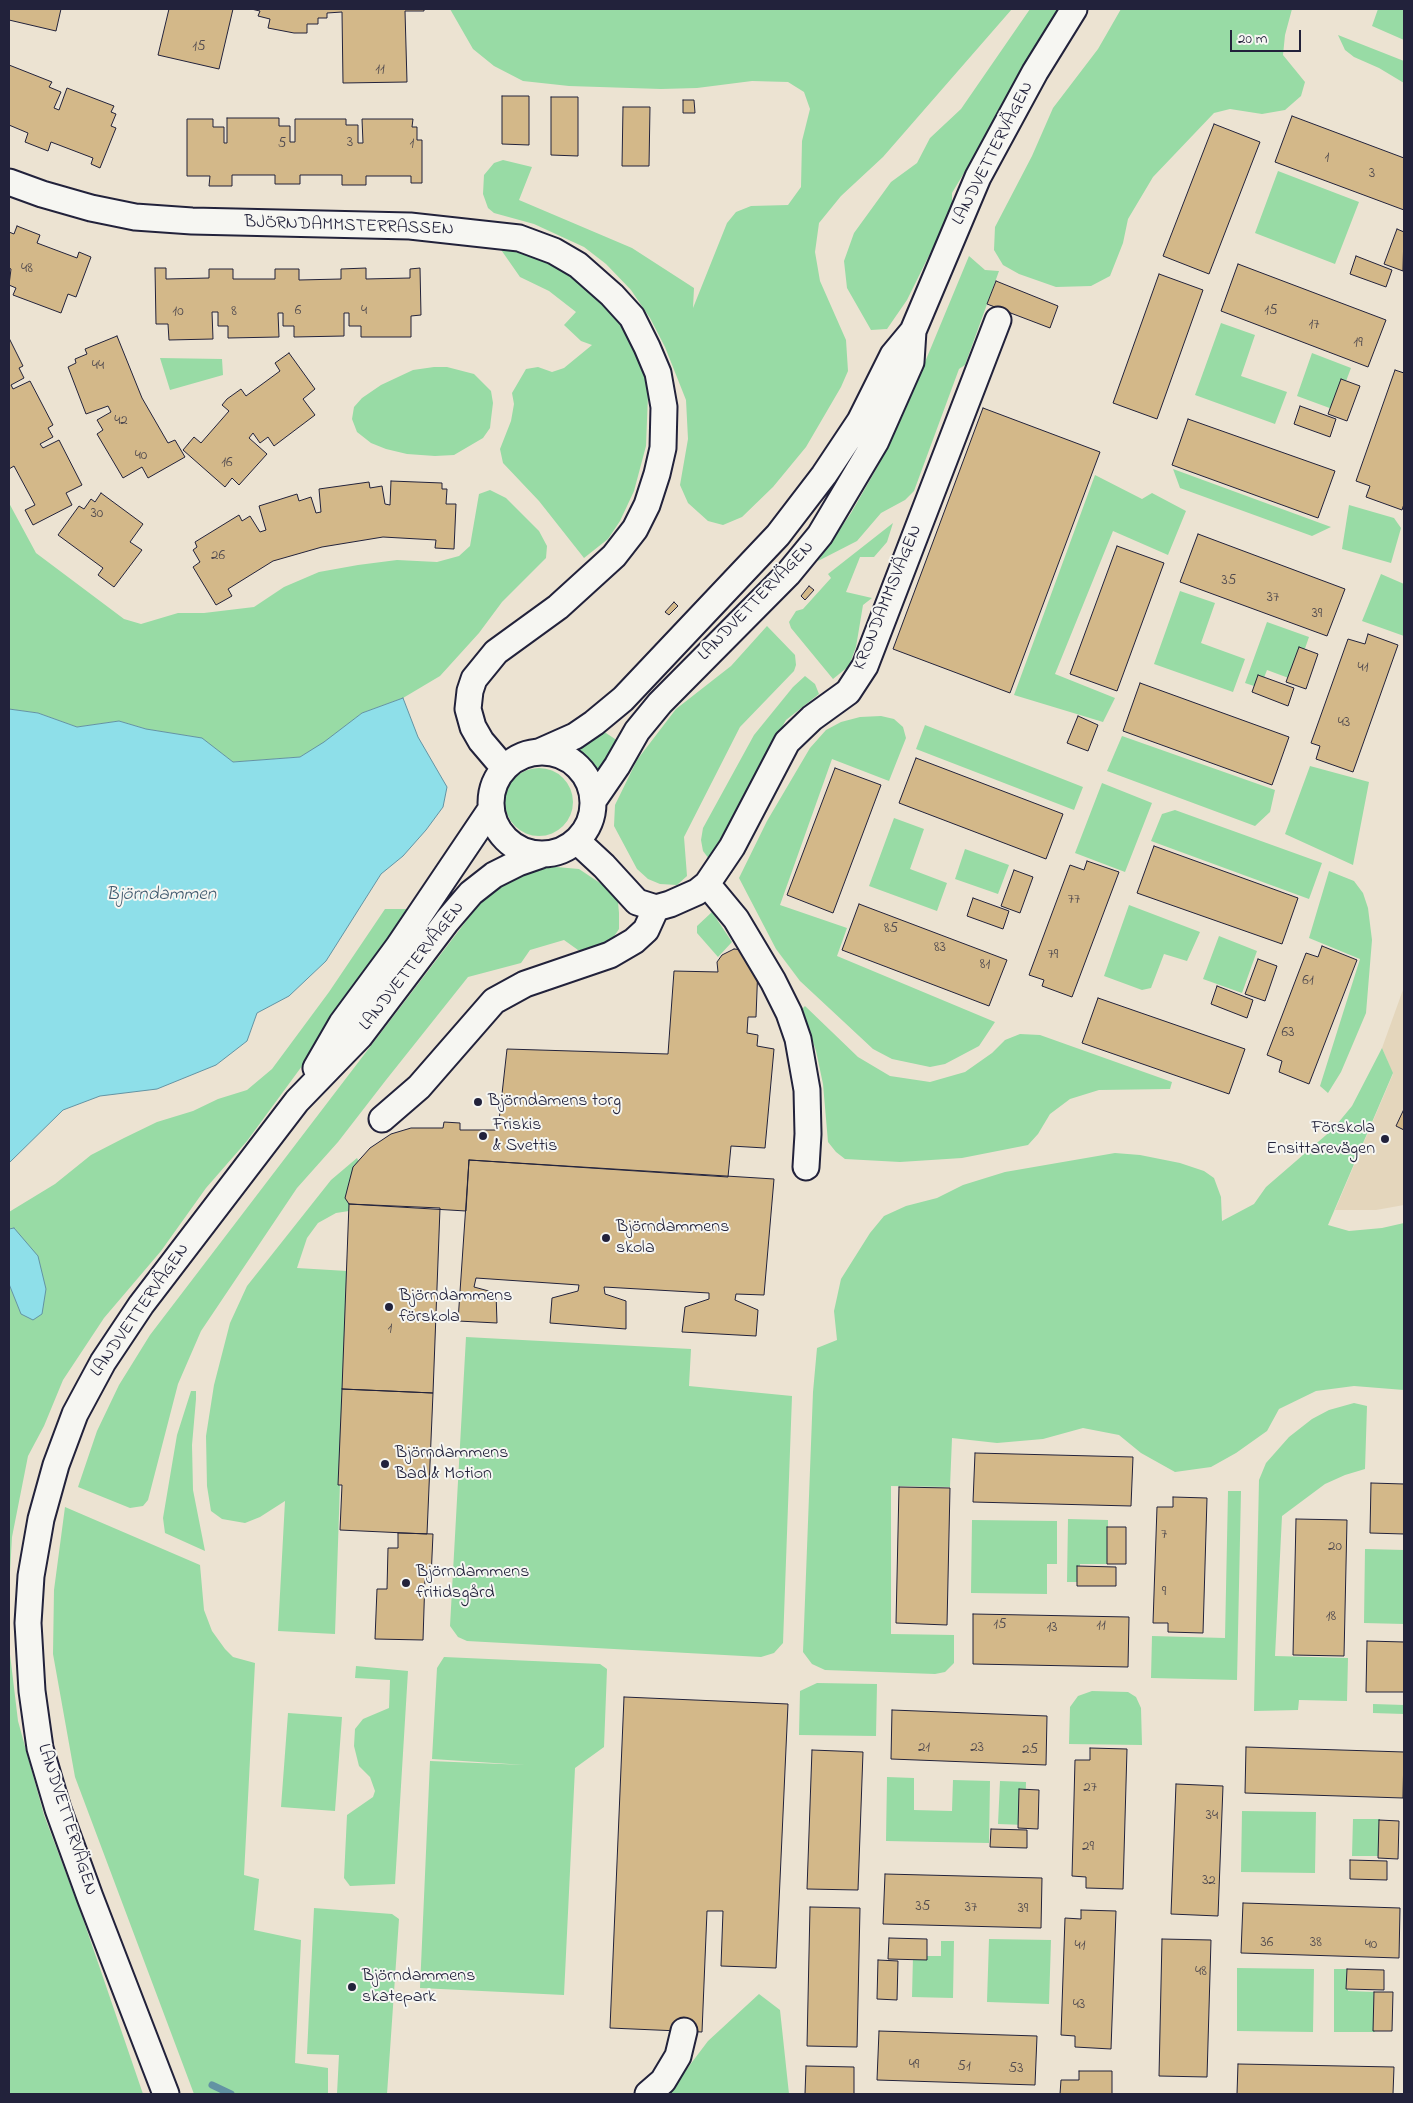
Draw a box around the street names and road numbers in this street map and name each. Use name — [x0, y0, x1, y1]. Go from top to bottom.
street label: LANDVETTERVÄGEN — [949, 79, 1039, 229]
street label: BJÖRNDAMMSTERRASSEN — [244, 213, 454, 241]
street label: KRONDAMMSVÄGEN — [850, 522, 928, 674]
street label: LANDVETTERVÄGEN — [694, 538, 820, 666]
street label: LANDVETTERVÄGEN — [356, 898, 470, 1036]
street label: LANDVETTERVÄGEN — [87, 1240, 195, 1382]
street label: LANDVETTERVÄGEN — [31, 1742, 101, 1898]

